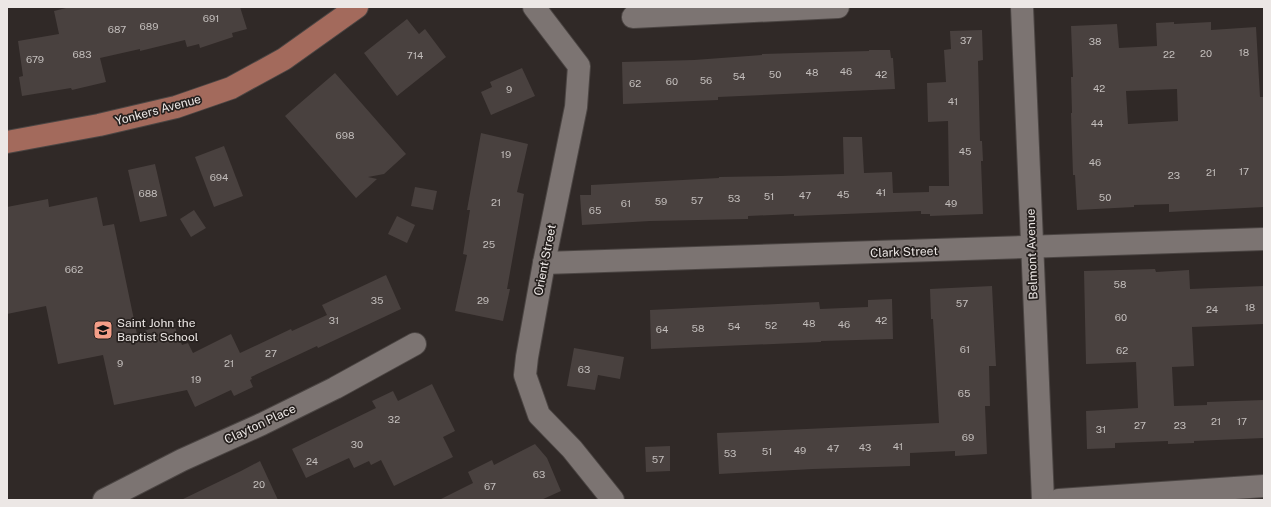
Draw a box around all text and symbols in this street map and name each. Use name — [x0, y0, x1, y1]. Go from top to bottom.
house number: 691 — [203, 12, 219, 24]
house number: 689 — [140, 20, 158, 32]
house number: 687 — [108, 23, 126, 35]
house number: 37 — [960, 34, 972, 46]
house number: 38 — [1089, 35, 1101, 47]
house number: 18 — [1239, 46, 1249, 58]
house number: 20 — [1200, 47, 1212, 59]
house number: 683 — [73, 48, 91, 60]
house number: 22 — [1163, 48, 1175, 60]
house number: 714 — [407, 49, 423, 61]
house number: 679 — [26, 53, 44, 65]
house number: 46 — [840, 65, 852, 77]
house number: 48 — [806, 66, 818, 78]
house number: 50 — [769, 68, 781, 80]
house number: 42 — [875, 68, 887, 80]
house number: 54 — [733, 70, 745, 82]
house number: 56 — [700, 74, 712, 86]
house number: 60 — [666, 75, 678, 87]
house number: 62 — [629, 77, 641, 89]
house number: 42 — [1093, 82, 1105, 94]
house number: 9 — [506, 83, 512, 95]
street label: Yonkers Avenue — [114, 92, 203, 128]
house number: 41 — [948, 95, 958, 107]
house number: 44 — [1091, 117, 1103, 129]
house number: 698 — [336, 129, 354, 141]
house number: 45 — [959, 145, 971, 157]
house number: 19 — [501, 148, 511, 160]
house number: 46 — [1089, 156, 1101, 168]
house number: 17 — [1239, 165, 1249, 177]
house number: 21 — [1206, 166, 1216, 178]
house number: 23 — [1168, 169, 1180, 181]
house number: 694 — [210, 171, 228, 183]
house number: 41 — [876, 186, 886, 198]
house number: 688 — [138, 187, 158, 199]
house number: 45 — [837, 188, 849, 200]
house number: 47 — [799, 189, 811, 201]
house number: 51 — [764, 190, 774, 202]
house number: 50 — [1099, 191, 1111, 203]
house number: 53 — [728, 192, 740, 204]
house number: 57 — [691, 194, 703, 206]
house number: 59 — [655, 195, 667, 207]
house number: 21 — [491, 196, 501, 208]
house number: 61 — [621, 197, 631, 209]
house number: 49 — [945, 197, 957, 209]
house number: 65 — [589, 204, 601, 216]
street label: Belmont Avenue — [1023, 208, 1041, 300]
street label: Orient Street — [531, 223, 559, 297]
house number: 25 — [483, 238, 495, 250]
street label: Clark Street — [870, 244, 938, 260]
house number: 662 — [65, 263, 83, 275]
house number: 58 — [1114, 278, 1126, 290]
house number: 35 — [371, 294, 383, 306]
house number: 29 — [477, 294, 489, 306]
house number: 57 — [956, 297, 968, 309]
house number: 18 — [1245, 301, 1255, 313]
house number: 24 — [1206, 303, 1218, 315]
house number: 60 — [1115, 311, 1127, 323]
house number: 31 — [329, 314, 339, 326]
house number: 42 — [875, 314, 887, 326]
place label: Saint John the Baptist School — [117, 316, 199, 344]
house number: 48 — [803, 317, 815, 329]
house number: 46 — [838, 318, 850, 330]
school or university icon: Saint John the Baptist School — [92, 319, 114, 341]
house number: 52 — [765, 319, 777, 331]
house number: 54 — [728, 320, 740, 332]
house number: 58 — [692, 322, 704, 334]
house number: 64 — [656, 323, 668, 335]
house number: 61 — [960, 343, 970, 355]
house number: 62 — [1116, 344, 1128, 356]
house number: 27 — [265, 347, 277, 359]
house number: 9 — [117, 357, 123, 369]
house number: 21 — [224, 357, 234, 369]
house number: 63 — [578, 363, 590, 375]
house number: 19 — [191, 373, 201, 385]
house number: 65 — [958, 387, 970, 399]
street label: Clayton Place — [222, 401, 298, 447]
house number: 32 — [388, 413, 400, 425]
house number: 21 — [1211, 415, 1221, 427]
house number: 17 — [1237, 415, 1247, 427]
house number: 27 — [1134, 419, 1146, 431]
house number: 23 — [1174, 419, 1186, 431]
house number: 31 — [1096, 423, 1106, 435]
house number: 69 — [962, 431, 974, 443]
house number: 30 — [351, 438, 363, 450]
house number: 41 — [893, 440, 903, 452]
house number: 43 — [859, 441, 871, 453]
house number: 47 — [827, 442, 839, 454]
house number: 49 — [794, 444, 806, 456]
house number: 51 — [762, 445, 772, 457]
house number: 53 — [724, 447, 736, 459]
house number: 57 — [652, 453, 664, 465]
house number: 24 — [306, 455, 318, 467]
house number: 63 — [533, 468, 545, 480]
house number: 20 — [253, 478, 265, 490]
house number: 67 — [484, 480, 496, 492]

